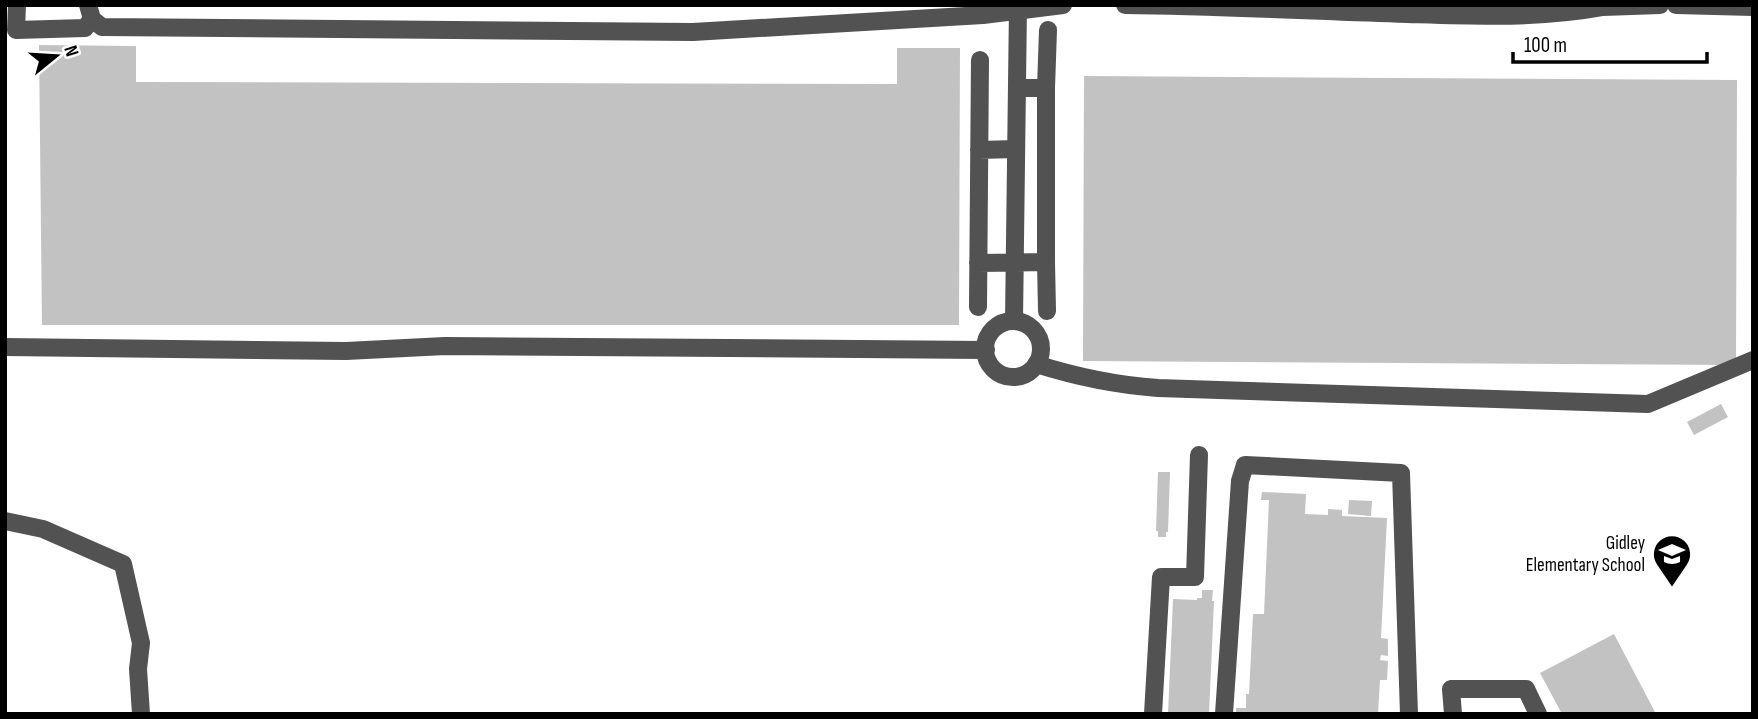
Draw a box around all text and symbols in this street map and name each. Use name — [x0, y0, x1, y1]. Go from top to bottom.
north arrow — [21, 21, 91, 91]
scale bar — [1513, 21, 1707, 65]
text: 100 m — [1524, 33, 1567, 58]
text: N — [58, 43, 83, 60]
place label: Gidley Elementary School — [1526, 532, 1646, 577]
school or university icon: Gidley Elementary School — [1651, 533, 1693, 588]

